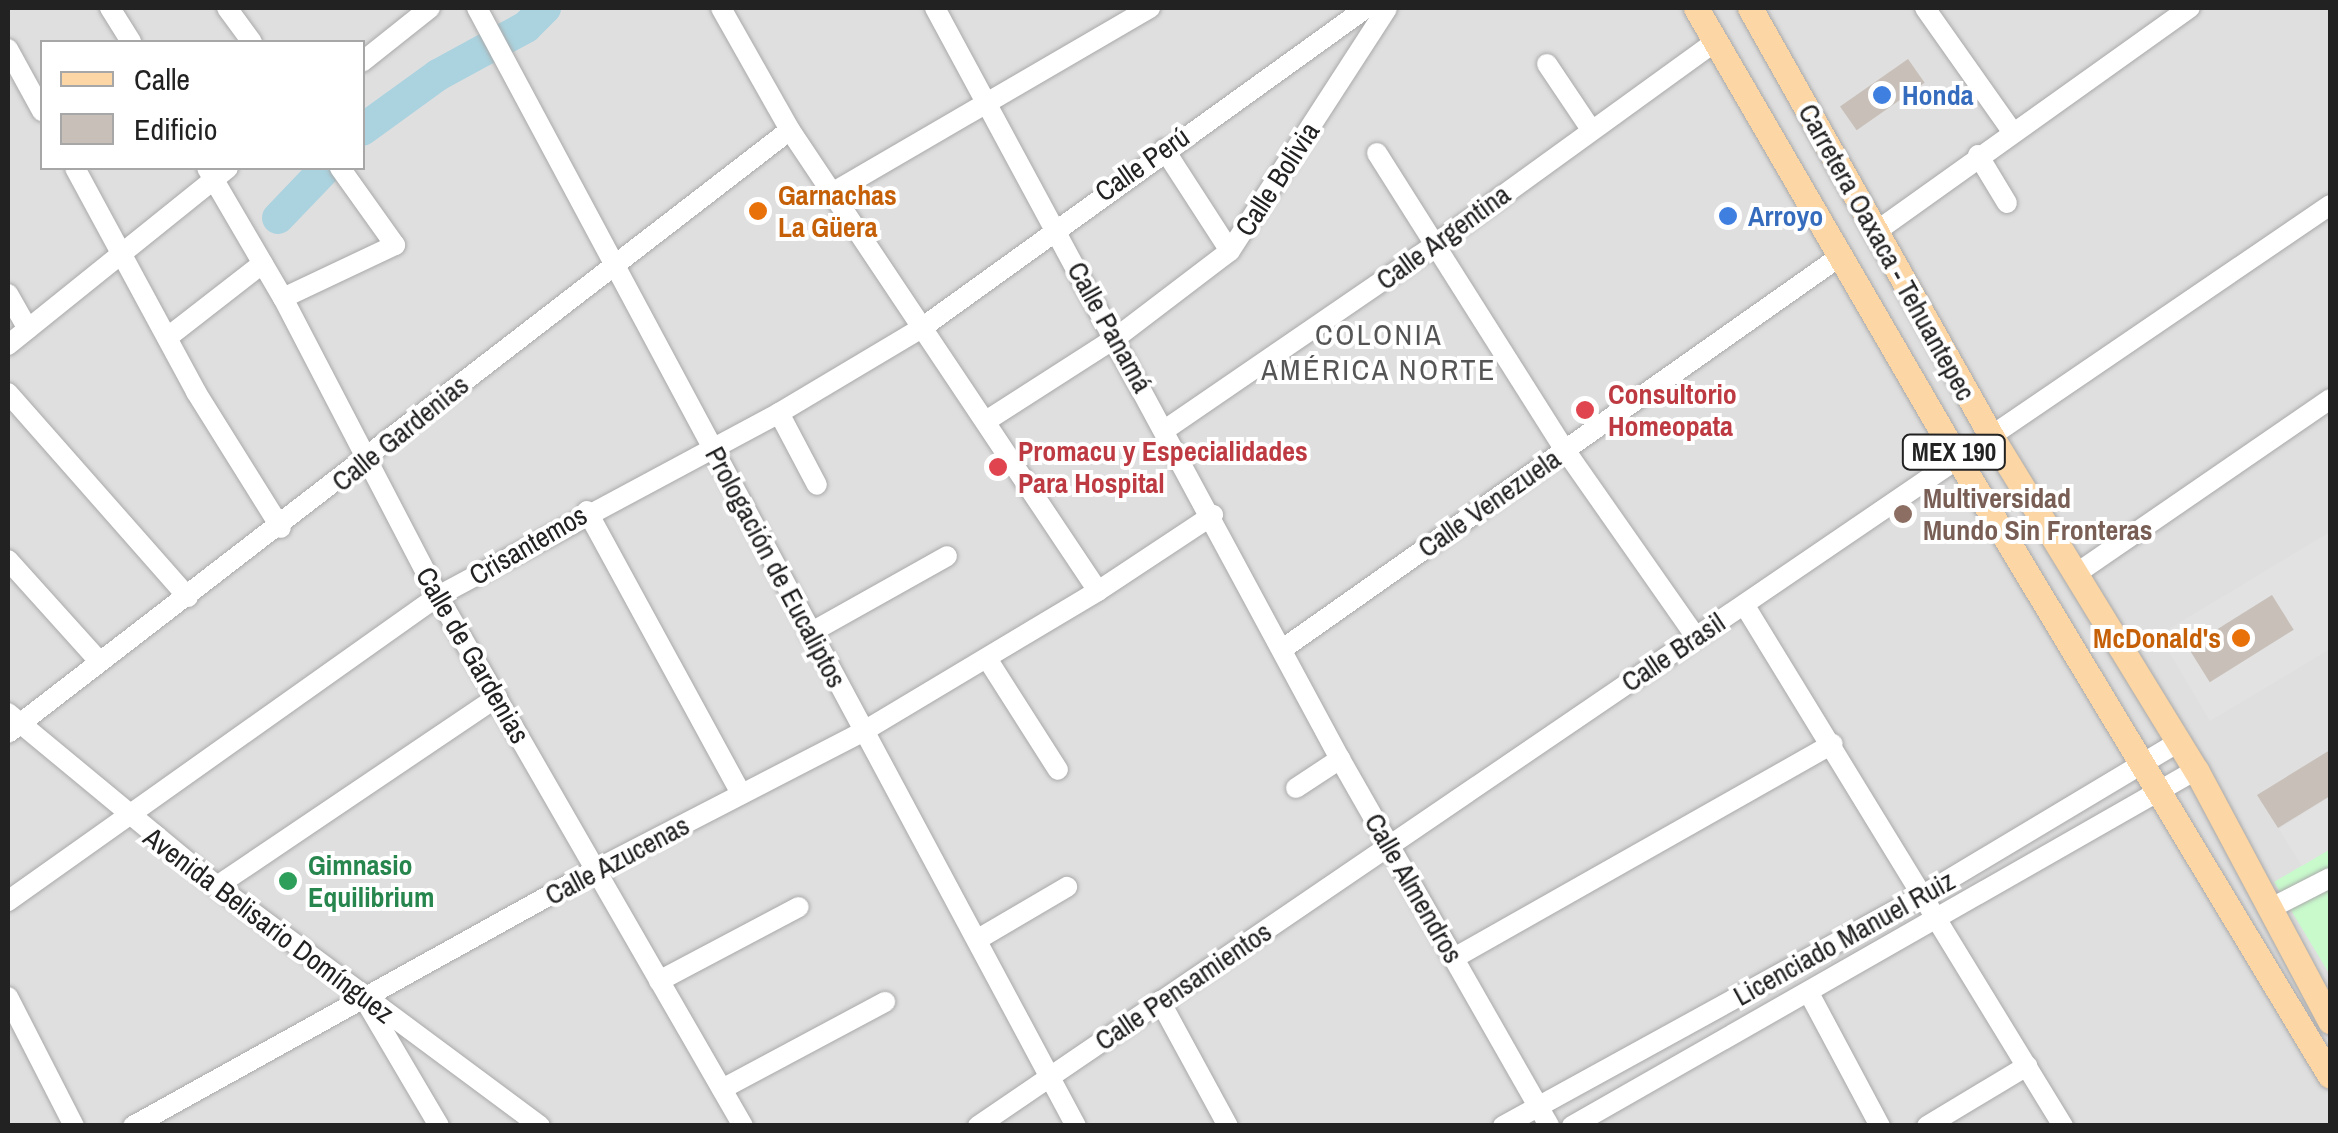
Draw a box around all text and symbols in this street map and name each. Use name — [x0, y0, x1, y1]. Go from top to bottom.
legend — [40, 40, 365, 170]
text: Calle — [134, 59, 190, 99]
place label: Honda — [1902, 78, 1973, 112]
marker: Honda — [1871, 84, 1893, 106]
street label: Carretera Oaxaca - Tehuantepec — [1791, 98, 1983, 406]
text: Edificio — [134, 109, 217, 149]
street label: Calle Bolivia — [1228, 116, 1326, 242]
street label: Calle Perú — [1088, 119, 1196, 209]
street label: Calle Argentina — [1369, 177, 1517, 297]
place label: Garnachas La Güera — [778, 178, 897, 244]
place label: Arroyo — [1748, 199, 1823, 233]
marker: Garnachas La Güera — [747, 200, 769, 222]
marker: Arroyo — [1717, 205, 1739, 227]
street label: Calle Panamá — [1060, 256, 1160, 398]
district label: COLONIA AMÉRICA NORTE — [1260, 316, 1498, 386]
street label: Calle Gardenias — [325, 368, 475, 498]
place label: Consultorio Homeopata — [1608, 377, 1737, 443]
marker: Consultorio Homeopata — [1572, 397, 1598, 423]
road number: MEX 190 — [1902, 432, 2006, 472]
place label: Promacu y Especialidades Para Hospital — [1018, 434, 1308, 500]
street label: Prologación de Eucaliptos — [698, 441, 854, 693]
street label: Calle Venezuela — [1411, 442, 1567, 564]
marker: Promacu y Especialidades Para Hospital — [987, 456, 1009, 478]
place label: Multiversidad Mundo Sin Fronteras — [1923, 481, 2153, 547]
street label: Crisantemos — [463, 498, 593, 592]
marker: Multiversidad Mundo Sin Fronteras — [1892, 503, 1914, 525]
street label: Calle de Gardenias — [409, 561, 537, 749]
street label: Calle Brasil — [1615, 605, 1731, 699]
place label: McDonald's — [2093, 621, 2221, 655]
marker: McDonald's — [2230, 627, 2252, 649]
street label: Calle Almendros — [1357, 807, 1471, 969]
street label: Calle Azucenas — [539, 808, 695, 912]
street label: Avenida Belisario Domínguez — [137, 820, 401, 1030]
place label: Gimnasio Equilibrium — [308, 848, 434, 914]
street label: Licenciado Manuel Ruiz — [1728, 863, 1960, 1013]
marker: Gimnasio Equilibrium — [277, 870, 299, 892]
street label: Calle Pensamientos — [1088, 915, 1278, 1057]

